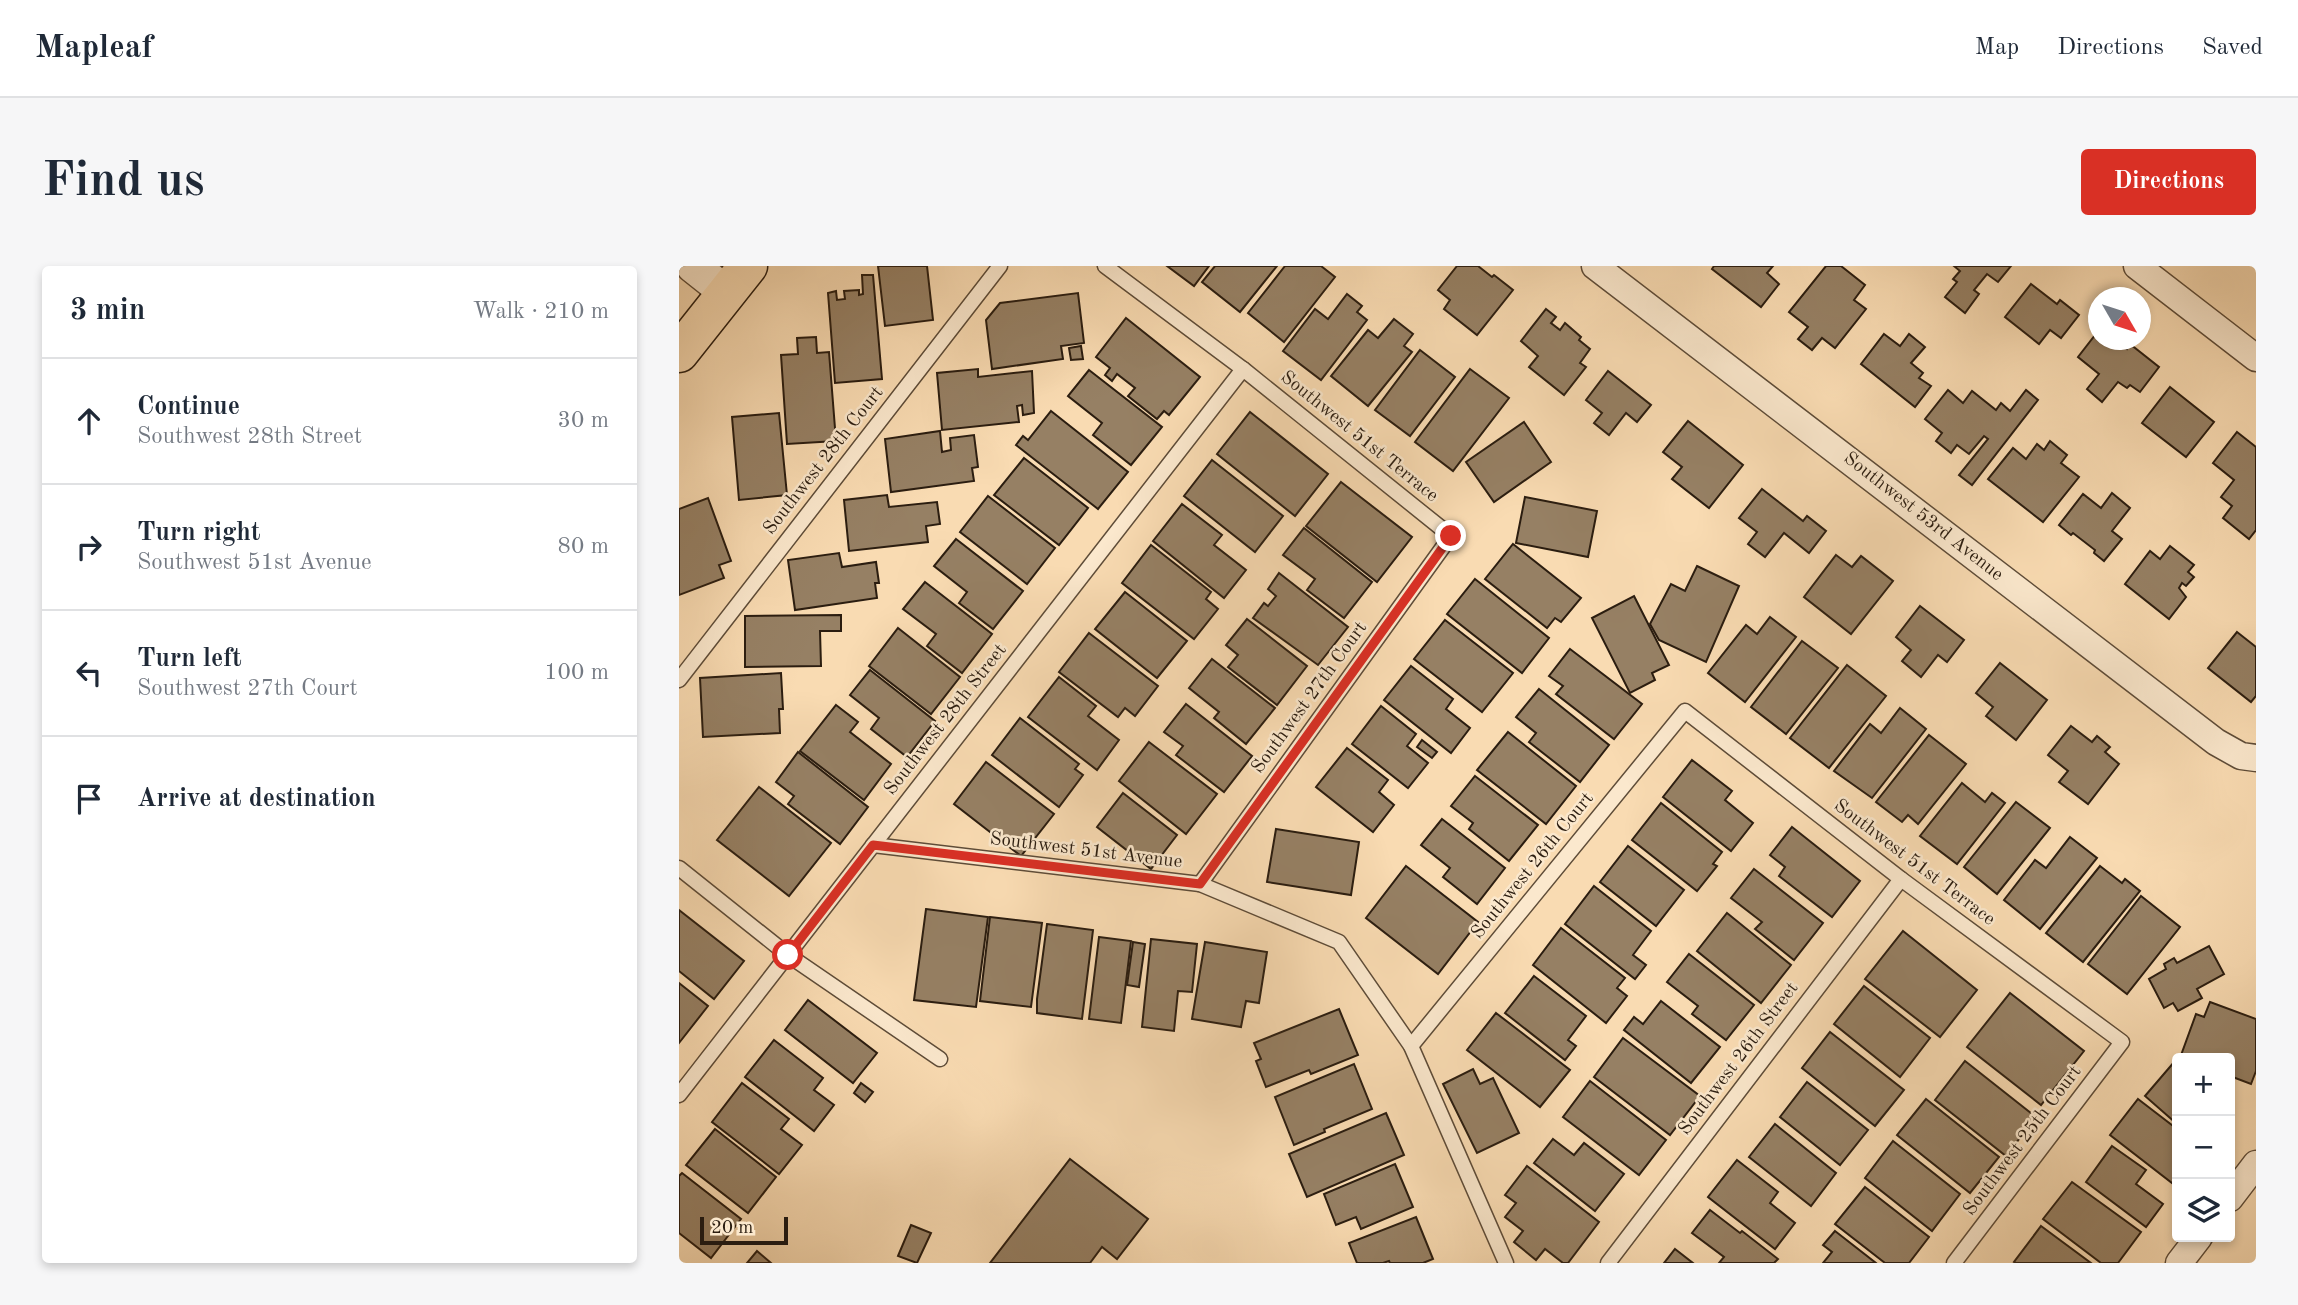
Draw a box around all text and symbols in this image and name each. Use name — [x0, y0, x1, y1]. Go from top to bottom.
text: Mapleaf — [35, 32, 153, 65]
text: Map — [1975, 36, 2019, 60]
text: Directions — [2057, 36, 2164, 60]
text: Saved — [2202, 36, 2263, 60]
button: Directions — [2081, 149, 2256, 215]
text: Find us — [42, 158, 205, 207]
north arrow — [2088, 287, 2151, 350]
text: 3 min — [70, 296, 145, 326]
text: Walk · 210 m — [473, 300, 609, 323]
street label: Southwest 51st Terrace — [1277, 368, 1441, 506]
street label: Southwest 28th Court — [760, 383, 888, 539]
text: Continue — [137, 394, 240, 420]
icon: ahead — [70, 402, 108, 440]
text: 30 m — [558, 409, 609, 432]
text: Southwest 28th Street — [137, 425, 362, 448]
street label: Southwest 53rd Avenue — [1840, 449, 2006, 585]
text: Turn right — [137, 520, 260, 546]
route end — [1435, 520, 1466, 551]
icon: right — [70, 528, 108, 566]
text: 80 m — [558, 535, 609, 558]
text: Southwest 51st Avenue — [137, 551, 372, 574]
street label: Southwest 27th Court — [1249, 619, 1371, 777]
street label: Southwest 28th Street — [881, 641, 1011, 799]
text: Turn left — [137, 646, 242, 672]
icon: left — [70, 654, 108, 692]
text: 100 m — [544, 661, 609, 684]
text: Southwest 27th Court — [137, 677, 358, 700]
icon: arrive — [70, 780, 108, 818]
text: Arrive at destination — [137, 786, 376, 812]
street label: Southwest 26th Court — [1468, 789, 1598, 943]
street label: Southwest 51st Terrace — [1830, 796, 1998, 930]
street label: Southwest 51st Avenue — [989, 830, 1183, 872]
route start — [772, 939, 803, 970]
street label: Southwest 26th Street — [1675, 979, 1803, 1139]
map controls — [2172, 1053, 2235, 1242]
button: + — [2172, 1053, 2235, 1116]
street label: Southwest 25th Court — [1961, 1063, 2085, 1219]
button: − — [2172, 1116, 2235, 1179]
button: layers — [2172, 1179, 2235, 1242]
scale bar — [700, 1214, 787, 1246]
text: 20 m — [711, 1219, 753, 1238]

